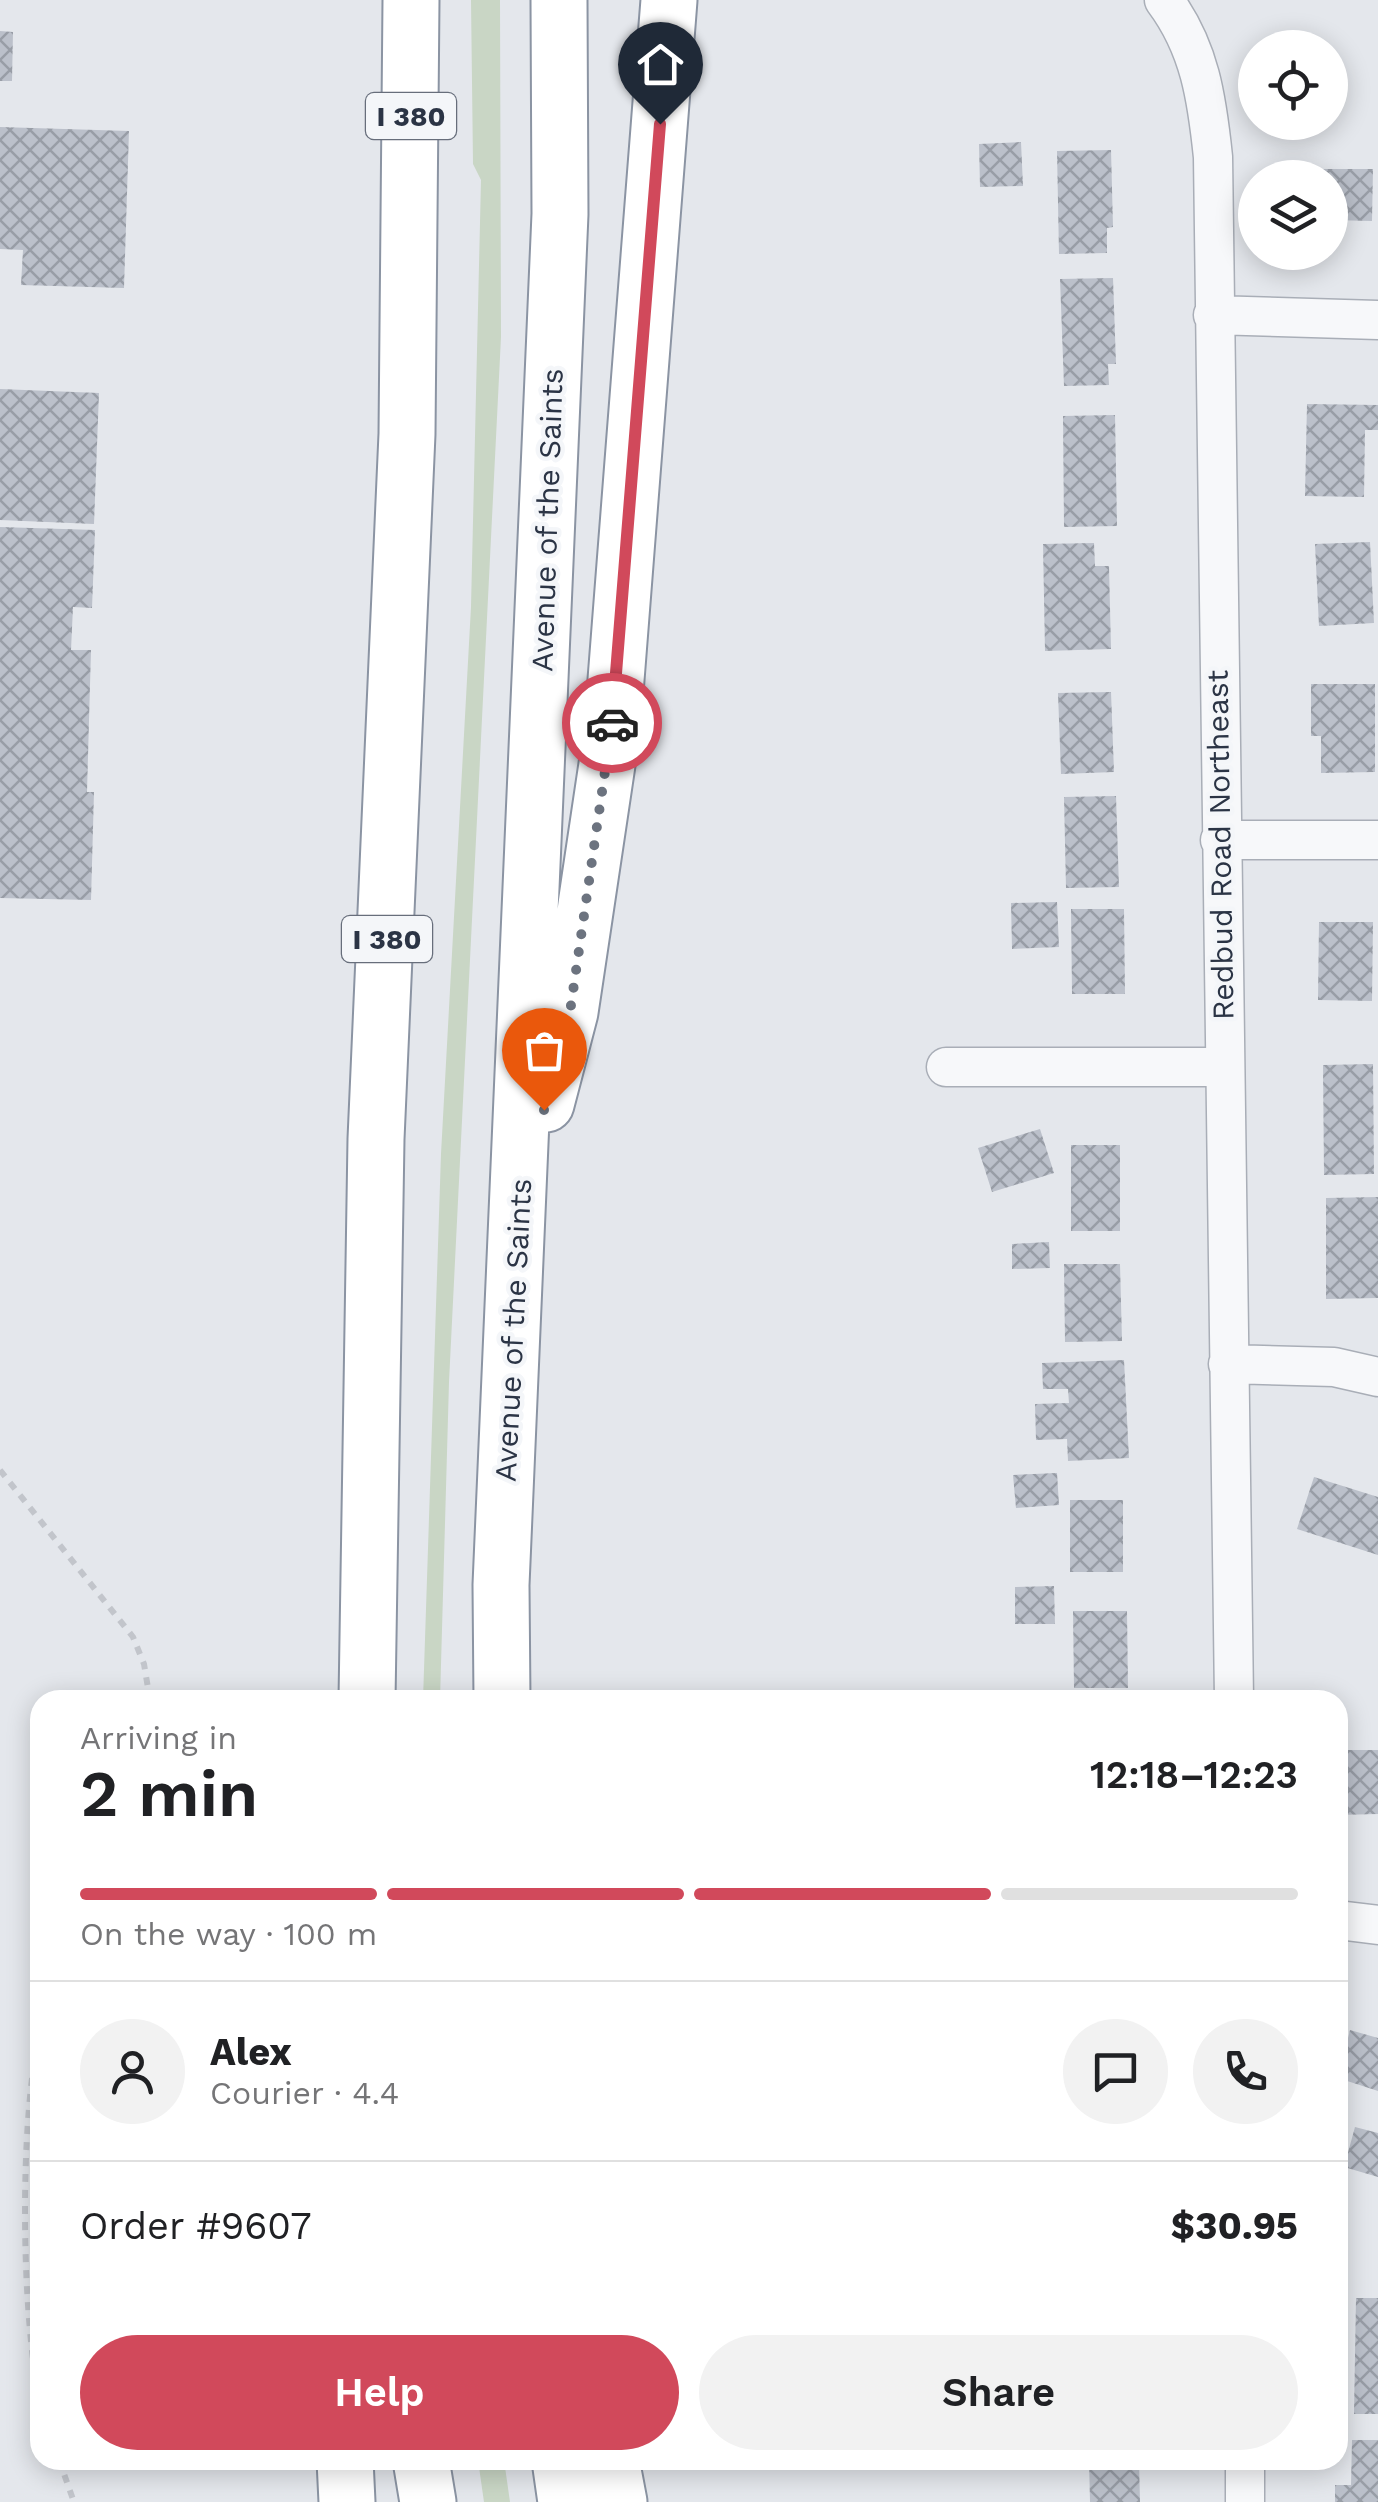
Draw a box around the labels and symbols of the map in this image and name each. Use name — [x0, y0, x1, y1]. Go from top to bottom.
pin — [618, 22, 703, 125]
road number: I 380 — [366, 93, 456, 139]
street label: Avenue of the Saints — [524, 368, 570, 672]
street label: Redbud Road Northeast — [1199, 669, 1241, 1020]
courier — [562, 673, 662, 773]
road number: I 380 — [342, 916, 432, 962]
pin — [502, 1008, 587, 1111]
street label: Avenue of the Saints — [488, 1177, 538, 1483]

